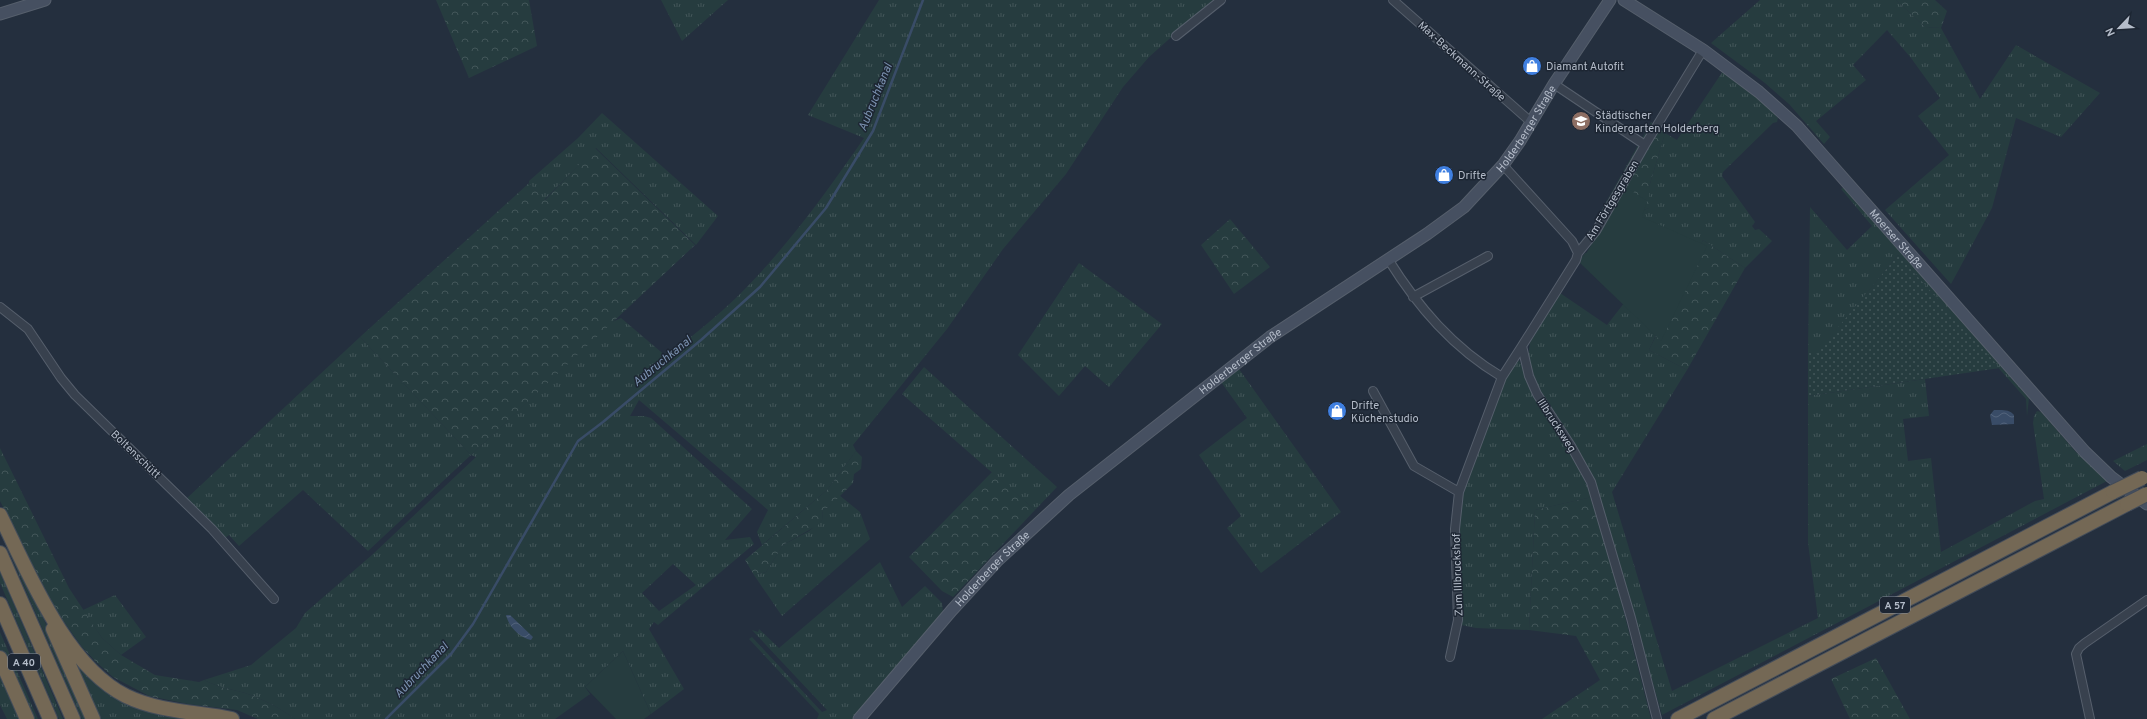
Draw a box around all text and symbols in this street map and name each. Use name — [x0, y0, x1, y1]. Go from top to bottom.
north arrow — [2099, 8, 2139, 48]
street label: Max-Beckmann-Straße — [1415, 19, 1508, 105]
text: N — [2103, 25, 2119, 38]
shop icon: Diamant Autofit — [1521, 55, 1543, 77]
water label: Aubruchkanal — [855, 60, 897, 134]
place label: Diamant Autofit — [1546, 60, 1624, 74]
street label: Holderberger Straße — [1494, 83, 1560, 176]
place label: Städtischer Kindergarten Holderberg — [1595, 109, 1719, 136]
school or university icon: Städtischer Kindergarten Holderberg — [1570, 110, 1592, 132]
street label: Am Förtgesgraben — [1583, 158, 1642, 243]
shop icon: Drifte — [1433, 164, 1455, 186]
place label: Drifte — [1458, 169, 1486, 183]
street label: Moerser Straße — [1866, 207, 1926, 272]
street label: Holderberger Straße — [1197, 325, 1285, 398]
water label: Aubruchkanal — [630, 332, 696, 391]
street label: Illbrucksweg — [1534, 396, 1579, 455]
place label: Drifte Küchenstudio — [1351, 399, 1419, 426]
shop icon: Drifte Küchenstudio — [1326, 400, 1348, 422]
street label: Boltenschütt — [108, 428, 163, 482]
street label: Holderberger Straße — [953, 528, 1033, 610]
street label: Zum Illbruckshof — [1450, 533, 1466, 617]
road number: A 57 — [1880, 597, 1910, 613]
water label: Aubruchkanal — [391, 639, 453, 702]
road number: A 40 — [8, 654, 40, 670]

